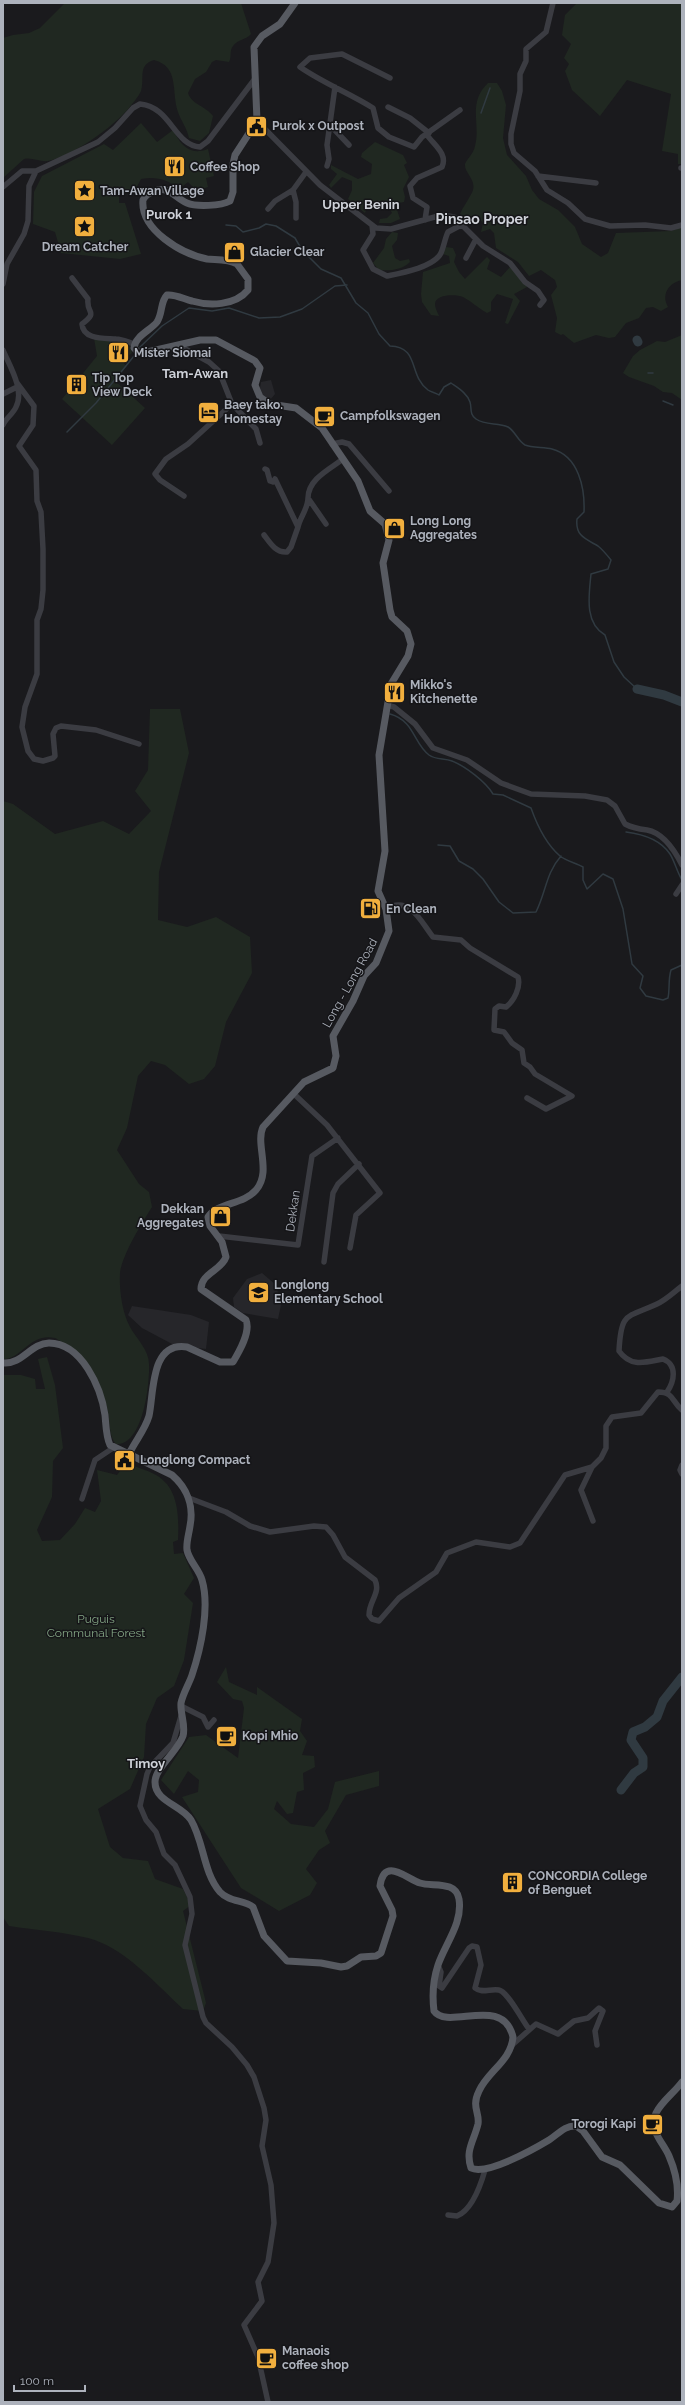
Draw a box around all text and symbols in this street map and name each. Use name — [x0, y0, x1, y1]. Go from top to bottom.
public building icon: Purok x Outpost — [243, 113, 269, 139]
place label: Purok x Outpost — [272, 119, 364, 133]
restaurant icon: Coffee Shop — [162, 154, 188, 180]
place label: Coffee Shop — [190, 160, 260, 174]
place icon: Tam-Awan Village — [71, 178, 97, 204]
place label: Tam-Awan Village — [100, 184, 204, 198]
district label: Upper Benin — [322, 197, 400, 212]
district label: Purok 1 — [146, 207, 192, 222]
district label: Pinsao Proper — [436, 211, 529, 227]
place icon: Dream Catcher — [72, 213, 98, 239]
shop icon: Glacier Clear — [222, 239, 248, 265]
place label: Dream Catcher — [42, 240, 129, 254]
place label: Glacier Clear — [250, 245, 325, 259]
restaurant icon: Mister Siomai — [105, 340, 131, 366]
place label: Mister Siomai — [134, 346, 211, 360]
district label: Tam-Awan — [162, 366, 228, 381]
place label: Tip Top View Deck — [92, 371, 152, 399]
building icon: Tip Top View Deck — [64, 372, 90, 398]
place label: Baey tako. Homestay — [224, 398, 283, 426]
hotel icon: Baey tako. Homestay — [196, 399, 222, 425]
cafe icon: Campfolkswagen — [311, 403, 337, 429]
place label: Campfolkswagen — [340, 409, 441, 423]
place label: Long Long Aggregates — [410, 514, 477, 542]
shop icon: Long Long Aggregates — [382, 515, 408, 541]
place label: Mikko's Kitchenette — [410, 678, 478, 706]
restaurant icon: Mikko's Kitchenette — [381, 679, 407, 705]
fuel station icon: En Clean — [358, 896, 384, 922]
place label: En Clean — [386, 902, 437, 916]
street label: Long - Long Road — [320, 936, 380, 1030]
street label: Dekkan — [283, 1189, 303, 1233]
place label: Dekkan Aggregates — [137, 1202, 204, 1230]
shop icon: Dekkan Aggregates — [207, 1203, 233, 1229]
place label: Longlong Elementary School — [274, 1278, 383, 1306]
school or university icon: Longlong Elementary School — [245, 1279, 271, 1305]
public building icon: Longlong Compact — [111, 1447, 137, 1473]
place label: Longlong Compact — [140, 1453, 251, 1467]
park label: Puguis Communal Forest — [47, 1612, 145, 1640]
cafe icon: Kopi Mhio — [214, 1723, 240, 1749]
place label: Kopi Mhio — [242, 1729, 298, 1743]
district label: Timoy — [127, 1756, 165, 1771]
place label: CONCORDIA College of Benguet — [528, 1869, 647, 1897]
building icon: CONCORDIA College of Benguet — [499, 1870, 525, 1896]
cafe icon: Torogi Kapi — [639, 2111, 665, 2137]
place label: Torogi Kapi — [572, 2117, 636, 2131]
place label: Manaois coffee shop — [282, 2344, 349, 2372]
cafe icon: Manaois coffee shop — [253, 2345, 279, 2371]
scale bar — [14, 2367, 85, 2393]
text: 100 m — [20, 2374, 54, 2388]

